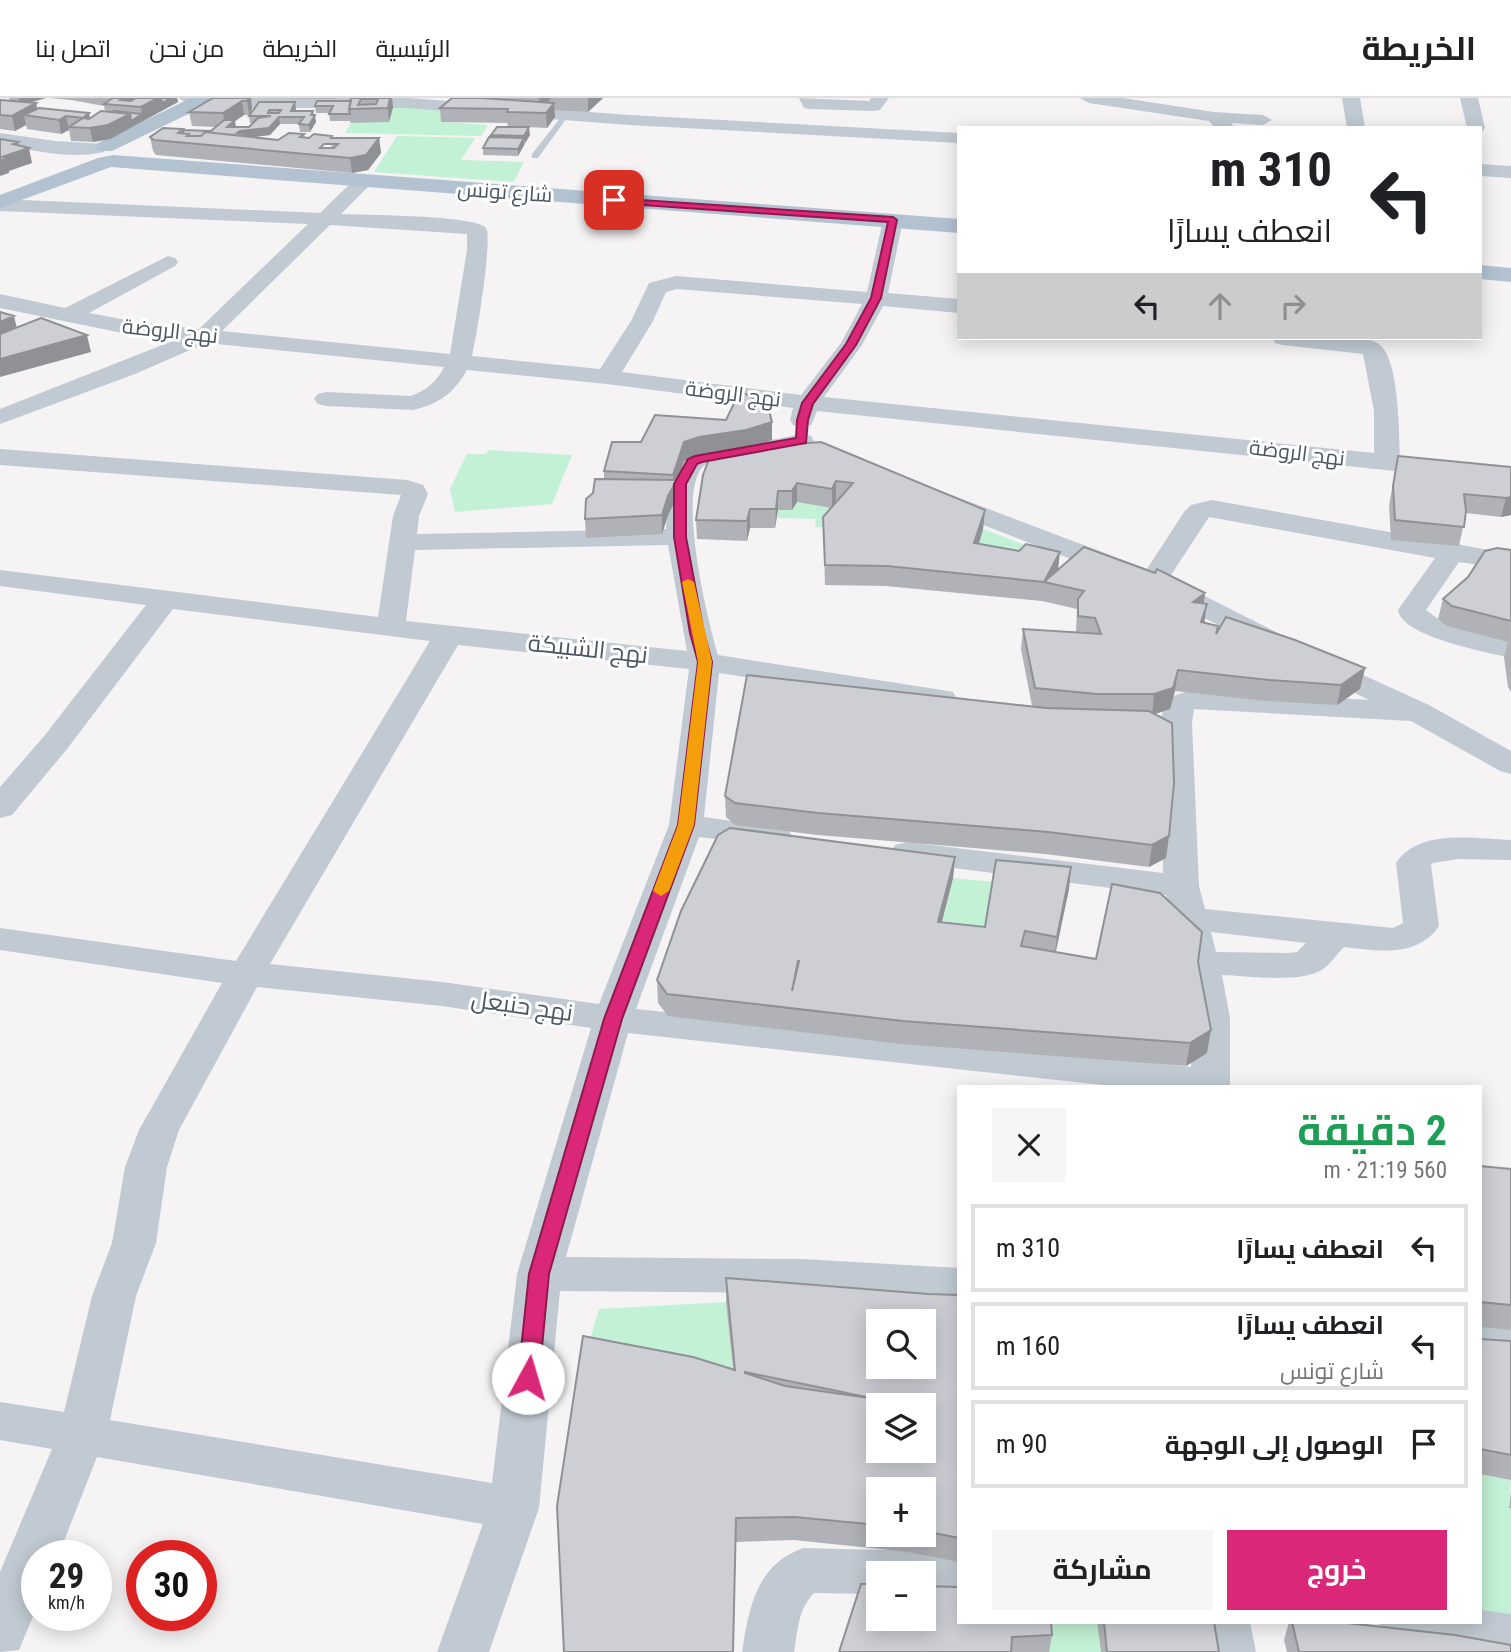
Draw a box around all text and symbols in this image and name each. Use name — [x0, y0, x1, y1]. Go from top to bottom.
text: الخريطة — [1362, 29, 1476, 68]
text: اتصل بنا — [35, 35, 111, 63]
text: من نحن — [149, 35, 225, 63]
text: الخريطة — [263, 35, 337, 63]
text: الرئيسية — [375, 35, 451, 63]
text: 310 m — [1210, 141, 1332, 198]
icon: left — [1356, 154, 1447, 245]
pin — [584, 170, 644, 230]
street label: شارع تونس — [457, 177, 553, 209]
icon: arrive — [595, 181, 633, 219]
text: انعطف يسارًا — [1167, 212, 1332, 250]
icon: left — [1128, 287, 1166, 325]
icon: ahead — [1201, 287, 1239, 325]
icon: right — [1274, 287, 1312, 325]
street label: نهج الروضة — [121, 314, 219, 350]
street label: نهج الروضة — [684, 376, 782, 414]
street label: نهج الروضة — [1248, 435, 1346, 473]
street label: نهج الشبيكة — [527, 629, 649, 671]
street label: نهج حنبعل — [469, 985, 575, 1029]
text: 2 دقيقة — [1297, 1106, 1447, 1155]
button: close — [992, 1108, 1066, 1182]
text: 560 m · 21:19 — [1323, 1157, 1447, 1184]
icon: left — [1405, 1229, 1443, 1267]
text: 310 m — [996, 1233, 1060, 1263]
text: انعطف يسارًا — [1236, 1234, 1384, 1264]
map controls — [866, 1309, 936, 1631]
button: search — [866, 1309, 936, 1379]
text: انعطف يسارًا — [1236, 1310, 1384, 1340]
icon: left — [1405, 1327, 1443, 1365]
text: 160 m — [996, 1331, 1060, 1361]
position arrow — [491, 1341, 565, 1415]
text: شارع تونس — [1280, 1358, 1384, 1385]
button: layers — [866, 1393, 936, 1463]
icon: arrive — [1405, 1425, 1443, 1463]
text: 90 m — [996, 1429, 1047, 1459]
text: الوصول إلى الوجهة — [1165, 1430, 1384, 1460]
button: + — [866, 1477, 936, 1547]
button: مشاركة — [992, 1530, 1213, 1610]
button: خروج — [1227, 1530, 1447, 1610]
speed limit sign: 30 — [126, 1540, 217, 1631]
text: 29 — [49, 1556, 84, 1597]
button: − — [866, 1561, 936, 1631]
text: km/h — [48, 1592, 85, 1613]

